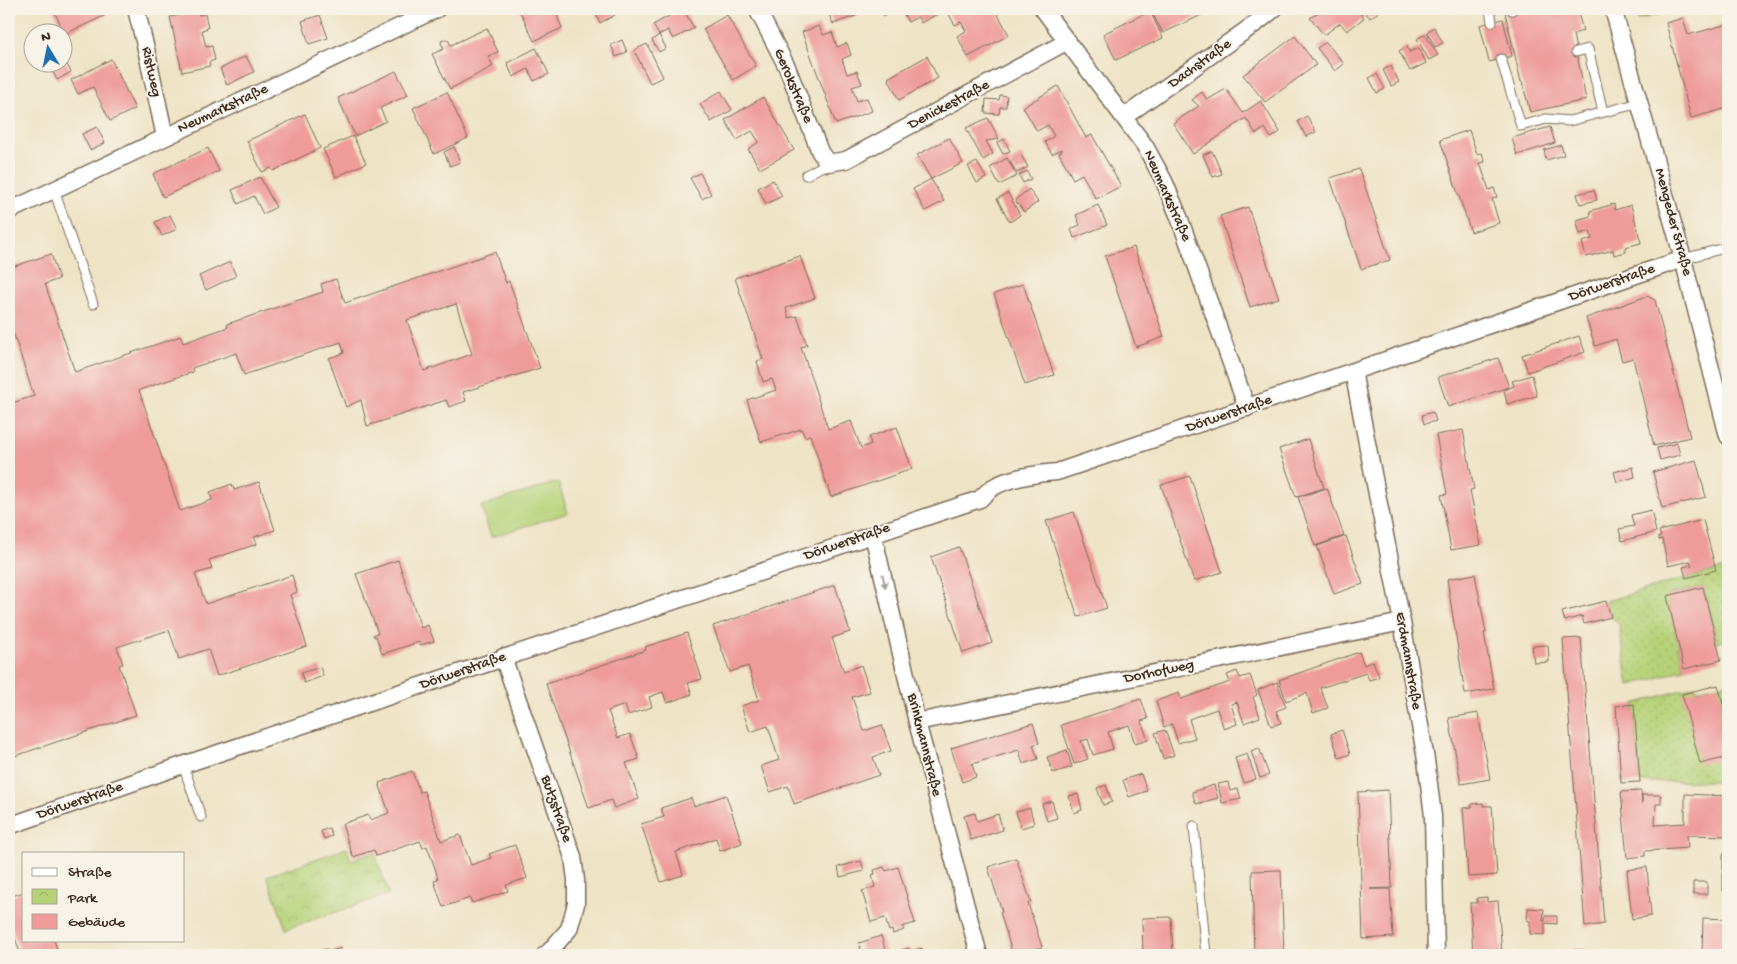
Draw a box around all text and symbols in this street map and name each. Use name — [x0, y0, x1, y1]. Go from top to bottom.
north arrow — [22, 22, 72, 72]
text: N — [40, 28, 52, 47]
street label: Dachstraße — [1164, 35, 1235, 93]
street label: Ristweg — [137, 45, 165, 99]
street label: Gerokstraße — [769, 46, 817, 126]
street label: Denickestraße — [904, 76, 993, 134]
street label: Neumarkstraße — [175, 80, 271, 138]
street label: Neumarkstraße — [1139, 148, 1195, 245]
street label: Mengeder Straße — [1650, 166, 1696, 278]
street label: Dörwerstraße — [1566, 260, 1658, 306]
street label: Dörwerstraße — [1183, 391, 1275, 437]
street label: Dörwerstraße — [801, 519, 893, 565]
one-way arrow — [880, 573, 888, 589]
street label: Erdmannstraße — [1391, 611, 1425, 711]
street label: Dörwerstraße — [417, 648, 509, 694]
street label: Dorhofweg — [1121, 656, 1196, 688]
street label: Brinkmannstraße — [902, 691, 946, 799]
street label: Butzstraße — [536, 772, 576, 845]
street label: Dörwerstraße — [34, 778, 126, 824]
legend — [22, 852, 185, 942]
text: Straße — [68, 864, 112, 882]
text: Park — [67, 890, 98, 908]
text: Gebäude — [68, 914, 125, 932]

